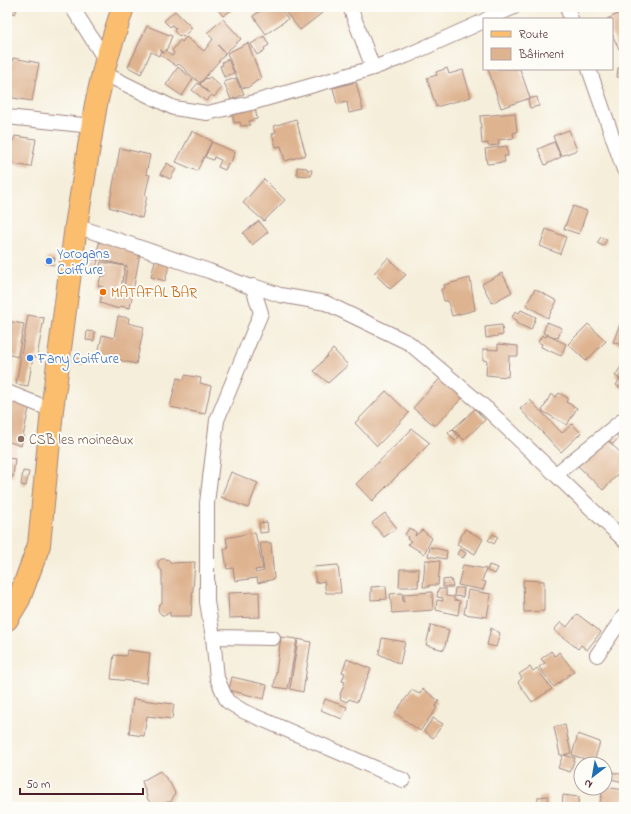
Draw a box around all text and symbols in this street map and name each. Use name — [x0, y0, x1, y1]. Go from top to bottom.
legend — [483, 18, 613, 70]
text: Route — [519, 26, 549, 44]
text: Bâtiment — [518, 46, 564, 64]
place label: Yorogans Coiffure — [57, 244, 110, 281]
marker: Yorogans Coiffure — [44, 256, 54, 266]
place label: MATAFAL BAR — [111, 283, 197, 304]
marker: MATAFAL BAR — [98, 287, 108, 297]
place label: Fany Coiffure — [37, 349, 120, 371]
marker: Fany Coiffure — [25, 353, 35, 363]
place label: CSB les moineaux — [29, 430, 133, 451]
marker: CSB les moineaux — [16, 434, 26, 444]
north arrow — [573, 756, 613, 796]
scale bar — [20, 770, 143, 796]
text: N — [581, 775, 596, 792]
text: 50 m — [26, 776, 50, 794]

